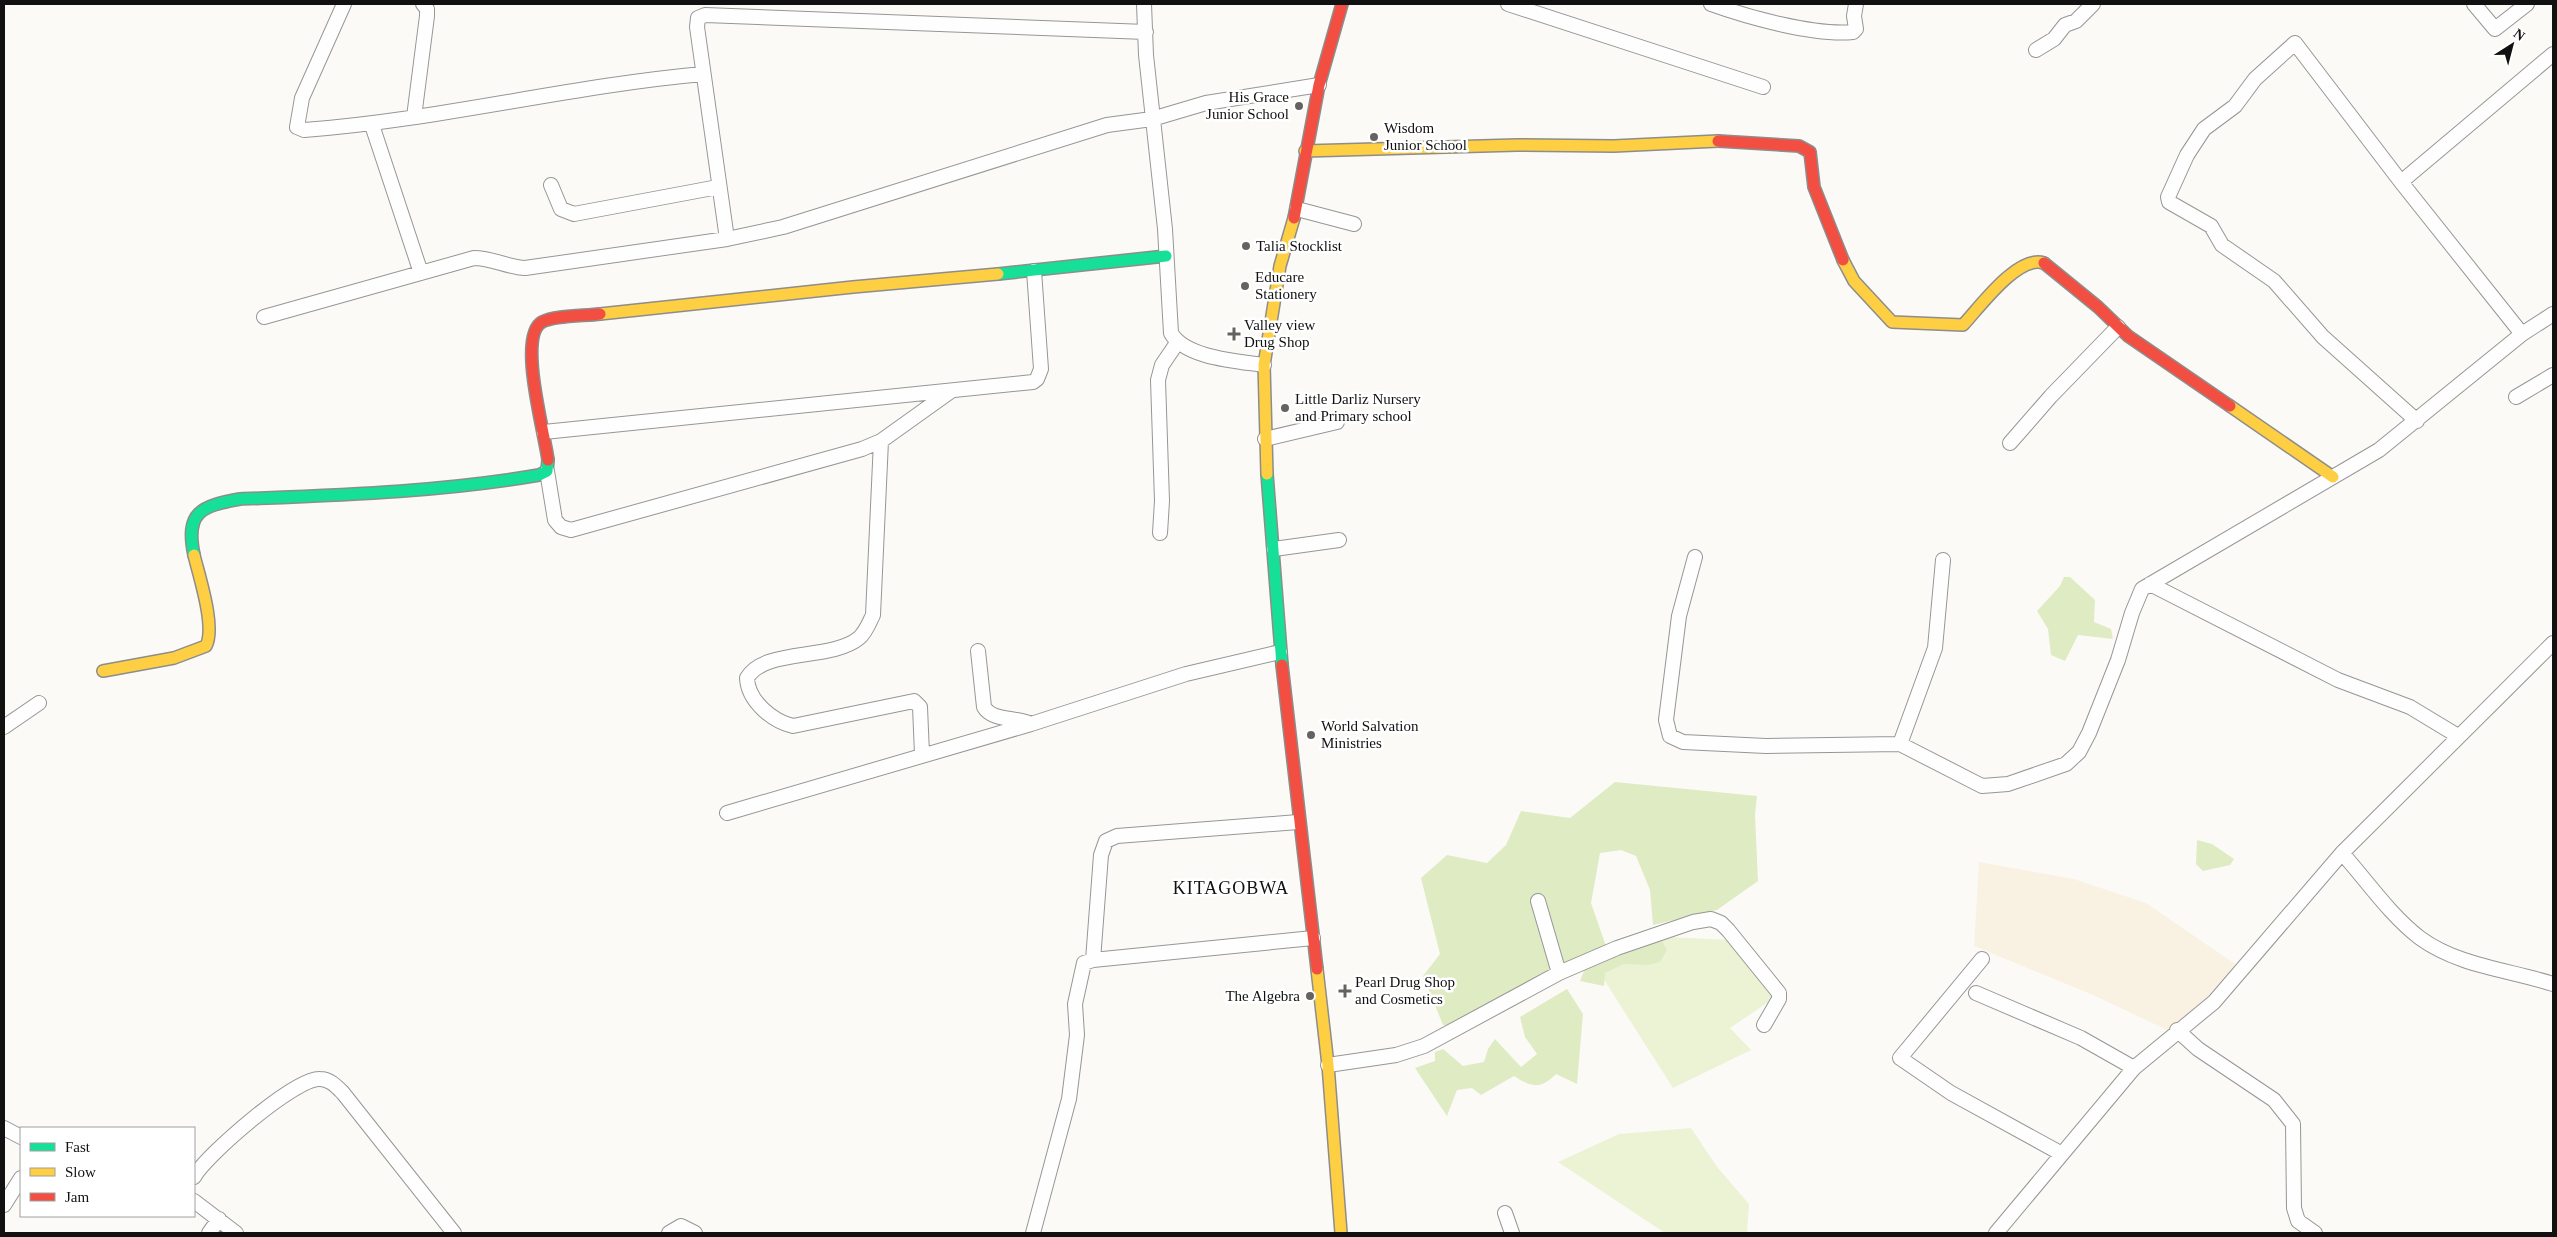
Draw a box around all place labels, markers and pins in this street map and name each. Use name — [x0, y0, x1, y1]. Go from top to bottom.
place label: His Grace Junior School — [1206, 89, 1289, 122]
marker: His Grace Junior School — [1293, 100, 1305, 112]
place label: Wisdom Junior School — [1384, 120, 1467, 153]
marker: Wisdom Junior School — [1368, 131, 1380, 143]
place label: Talia Stocklist — [1256, 238, 1343, 254]
marker: Talia Stocklist — [1240, 240, 1252, 252]
place label: Educare Stationery — [1255, 269, 1317, 302]
marker: Educare Stationery — [1239, 280, 1251, 292]
place label: Valley view Drug Shop — [1244, 317, 1315, 350]
marker: Valley view Drug Shop — [1228, 328, 1240, 340]
place label: Little Darliz Nursery and Primary school — [1295, 391, 1421, 424]
marker: Little Darliz Nursery and Primary school — [1279, 402, 1291, 414]
place label: World Salvation Ministries — [1321, 718, 1419, 751]
marker: World Salvation Ministries — [1305, 729, 1317, 741]
place label: Pearl Drug Shop and Cosmetics — [1355, 974, 1455, 1007]
marker: Pearl Drug Shop and Cosmetics — [1339, 985, 1351, 997]
place label: The Algebra — [1225, 988, 1300, 1004]
marker: The Algebra — [1304, 990, 1316, 1002]

